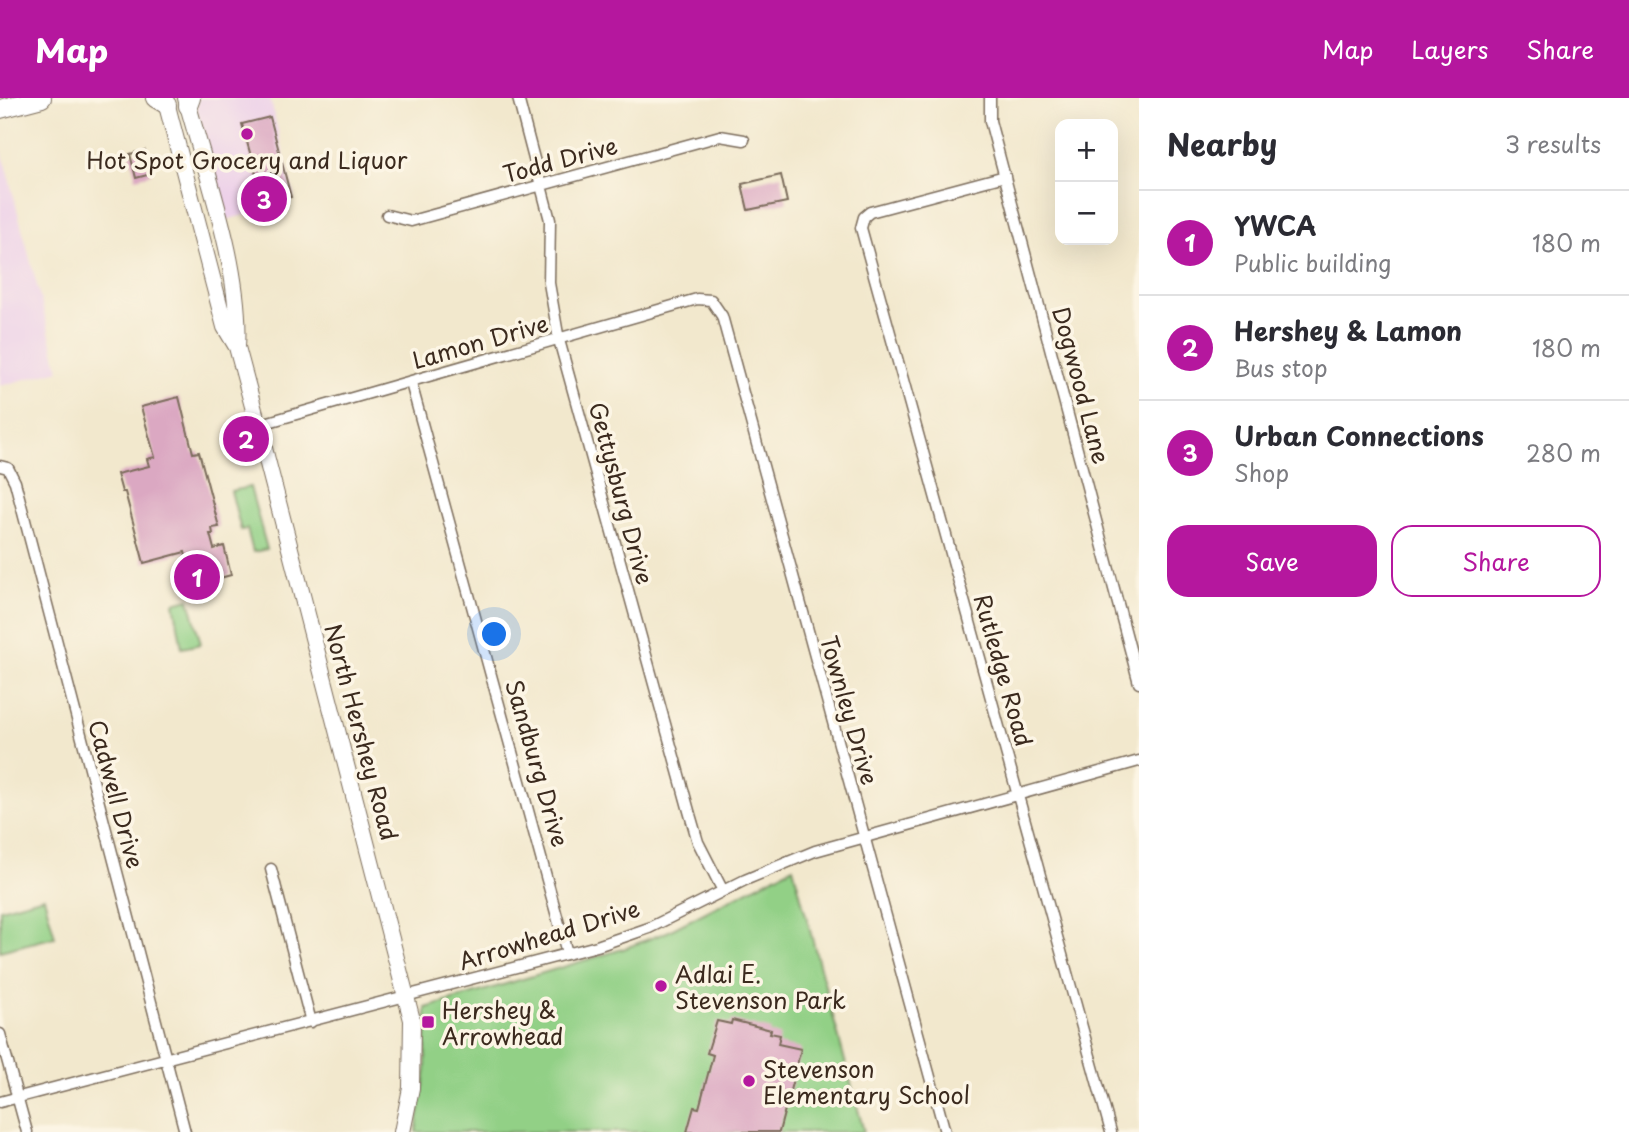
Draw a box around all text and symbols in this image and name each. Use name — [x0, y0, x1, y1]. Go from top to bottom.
text: Map — [35, 24, 108, 74]
text: Map — [1322, 31, 1373, 67]
text: Layers — [1411, 31, 1488, 67]
text: Share — [1526, 31, 1594, 67]
map controls — [1055, 119, 1118, 245]
button: + — [1055, 119, 1118, 182]
text: Nearby — [1167, 121, 1277, 166]
marker: Hot Spot Grocery and Liquor — [239, 126, 255, 142]
text: 3 results — [1505, 126, 1601, 161]
street label: Todd Drive — [499, 127, 621, 191]
place label: Hot Spot Grocery and Liquor — [87, 142, 408, 177]
pin: 3 — [241, 173, 287, 225]
button: − — [1055, 182, 1118, 245]
text: YWCA — [1234, 206, 1316, 245]
text: 1 — [1185, 225, 1196, 260]
text: 180 m — [1532, 225, 1601, 260]
text: Public building — [1234, 245, 1391, 280]
street label: Dogwood Lane — [1044, 303, 1120, 467]
street label: Lamon Drive — [408, 305, 552, 377]
text: Hershey & Lamon — [1234, 311, 1462, 350]
text: 2 — [1182, 330, 1198, 365]
text: 180 m — [1532, 330, 1601, 365]
text: Bus stop — [1234, 350, 1328, 385]
street label: Gettysburg Drive — [581, 398, 663, 588]
pin: 2 — [223, 413, 269, 465]
text: Urban Connections — [1234, 416, 1484, 455]
text: 3 — [1182, 435, 1198, 470]
text: 280 m — [1526, 435, 1601, 470]
text: Shop — [1234, 455, 1289, 490]
button: Save — [1167, 525, 1377, 597]
button: Share — [1391, 525, 1601, 597]
pin: 1 — [174, 551, 220, 603]
street label: Rutledge Road — [966, 590, 1042, 750]
your location — [477, 617, 511, 651]
street label: North Hershey Road — [316, 620, 408, 844]
street label: Townley Drive — [812, 631, 888, 789]
street label: Sandburg Drive — [497, 675, 579, 851]
street label: Cadwell Drive — [80, 716, 154, 872]
street label: Arrowhead Drive — [454, 890, 644, 978]
place label: Adlai E. Stevenson Park — [675, 956, 846, 1017]
marker: Adlai E. Stevenson Park — [653, 978, 669, 994]
place label: Hershey & Arrowhead — [442, 992, 564, 1053]
marker: Hershey & Arrowhead — [420, 1014, 436, 1030]
place label: Stevenson Elementary School — [763, 1051, 970, 1112]
marker: Stevenson Elementary School — [741, 1073, 757, 1089]

